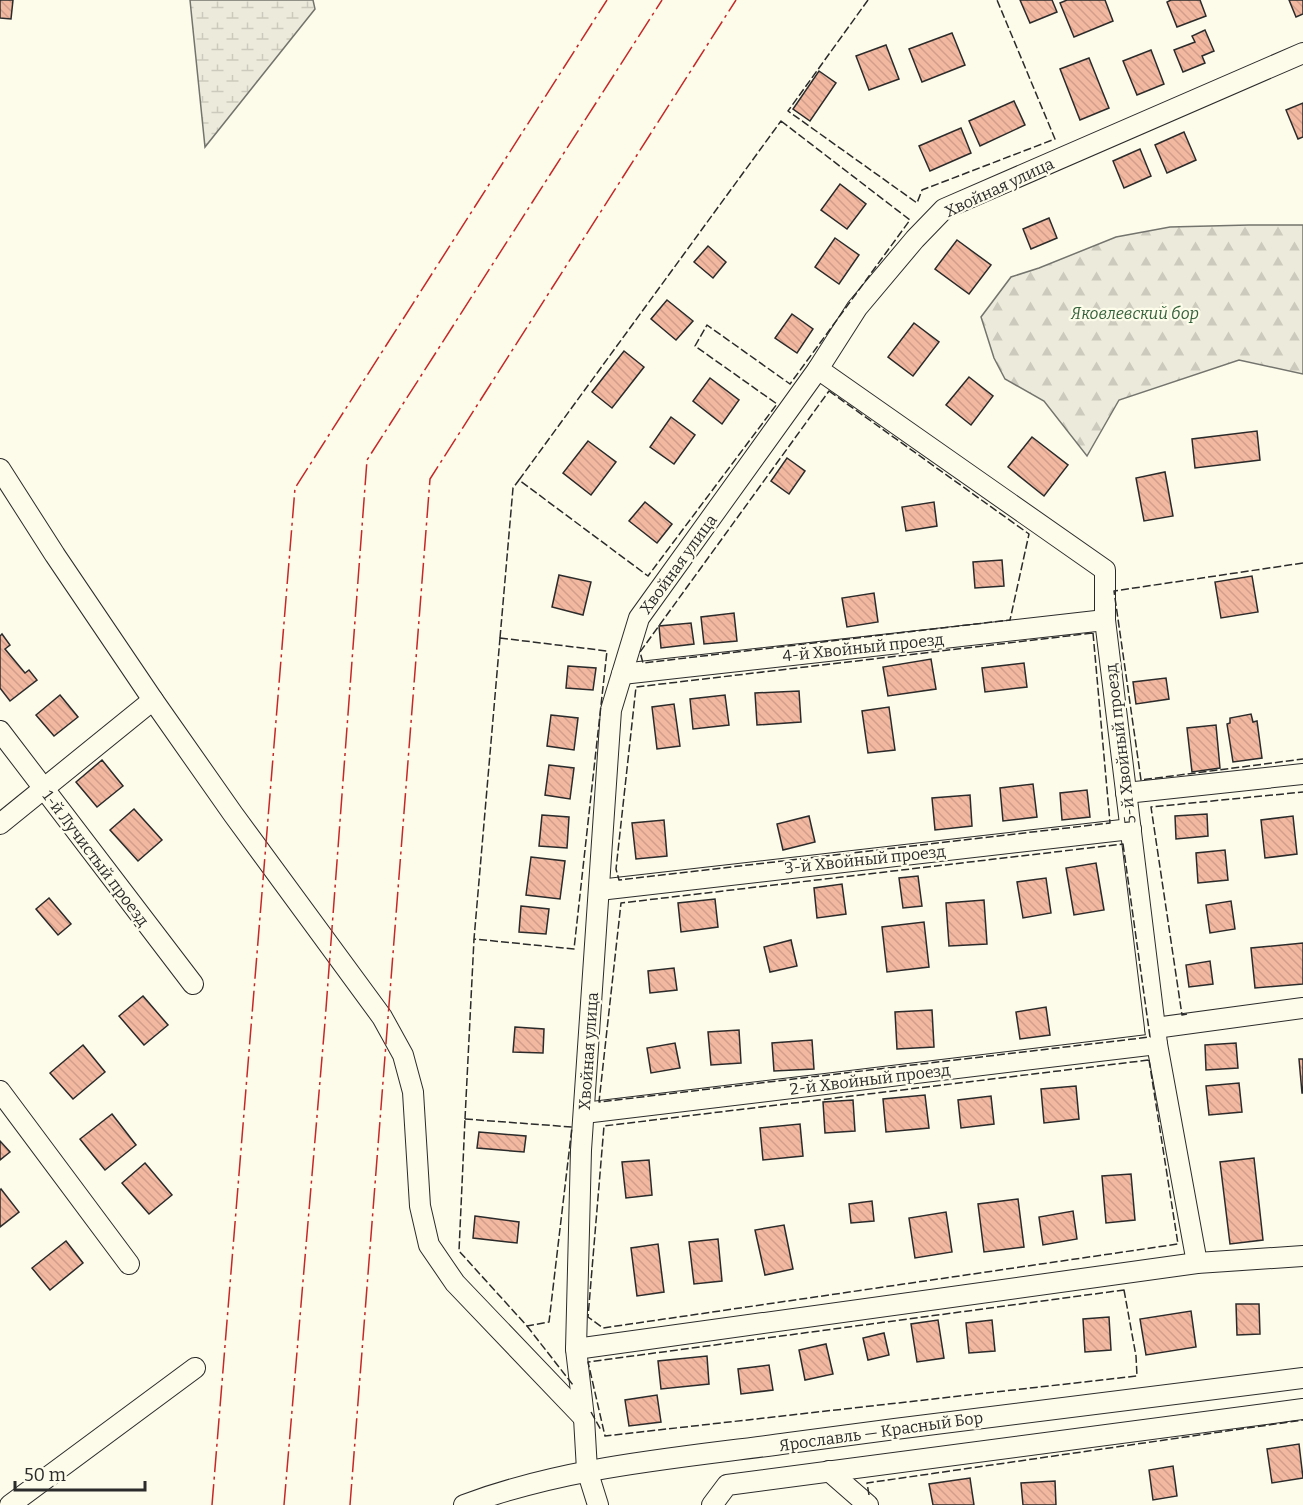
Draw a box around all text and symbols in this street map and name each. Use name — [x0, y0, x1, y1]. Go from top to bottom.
street label: Хвойная улица — [942, 154, 1057, 221]
park label: Яковлевский бор — [1070, 304, 1199, 323]
street label: Хвойная улица — [636, 511, 721, 618]
street label: 4-й Хвойный проезд — [781, 630, 945, 665]
street label: 5-й Хвойный проезд — [1101, 662, 1140, 825]
street label: 1-й Лучистый проезд — [38, 787, 153, 930]
street label: 3-й Хвойный проезд — [784, 842, 947, 877]
street label: Хвойная улица — [575, 991, 602, 1111]
street label: 2-й Хвойный проезд — [789, 1060, 952, 1099]
street label: Ярославль — Красный Бор — [778, 1408, 984, 1455]
scale bar — [15, 1454, 146, 1492]
text: 50 m — [24, 1464, 66, 1486]

